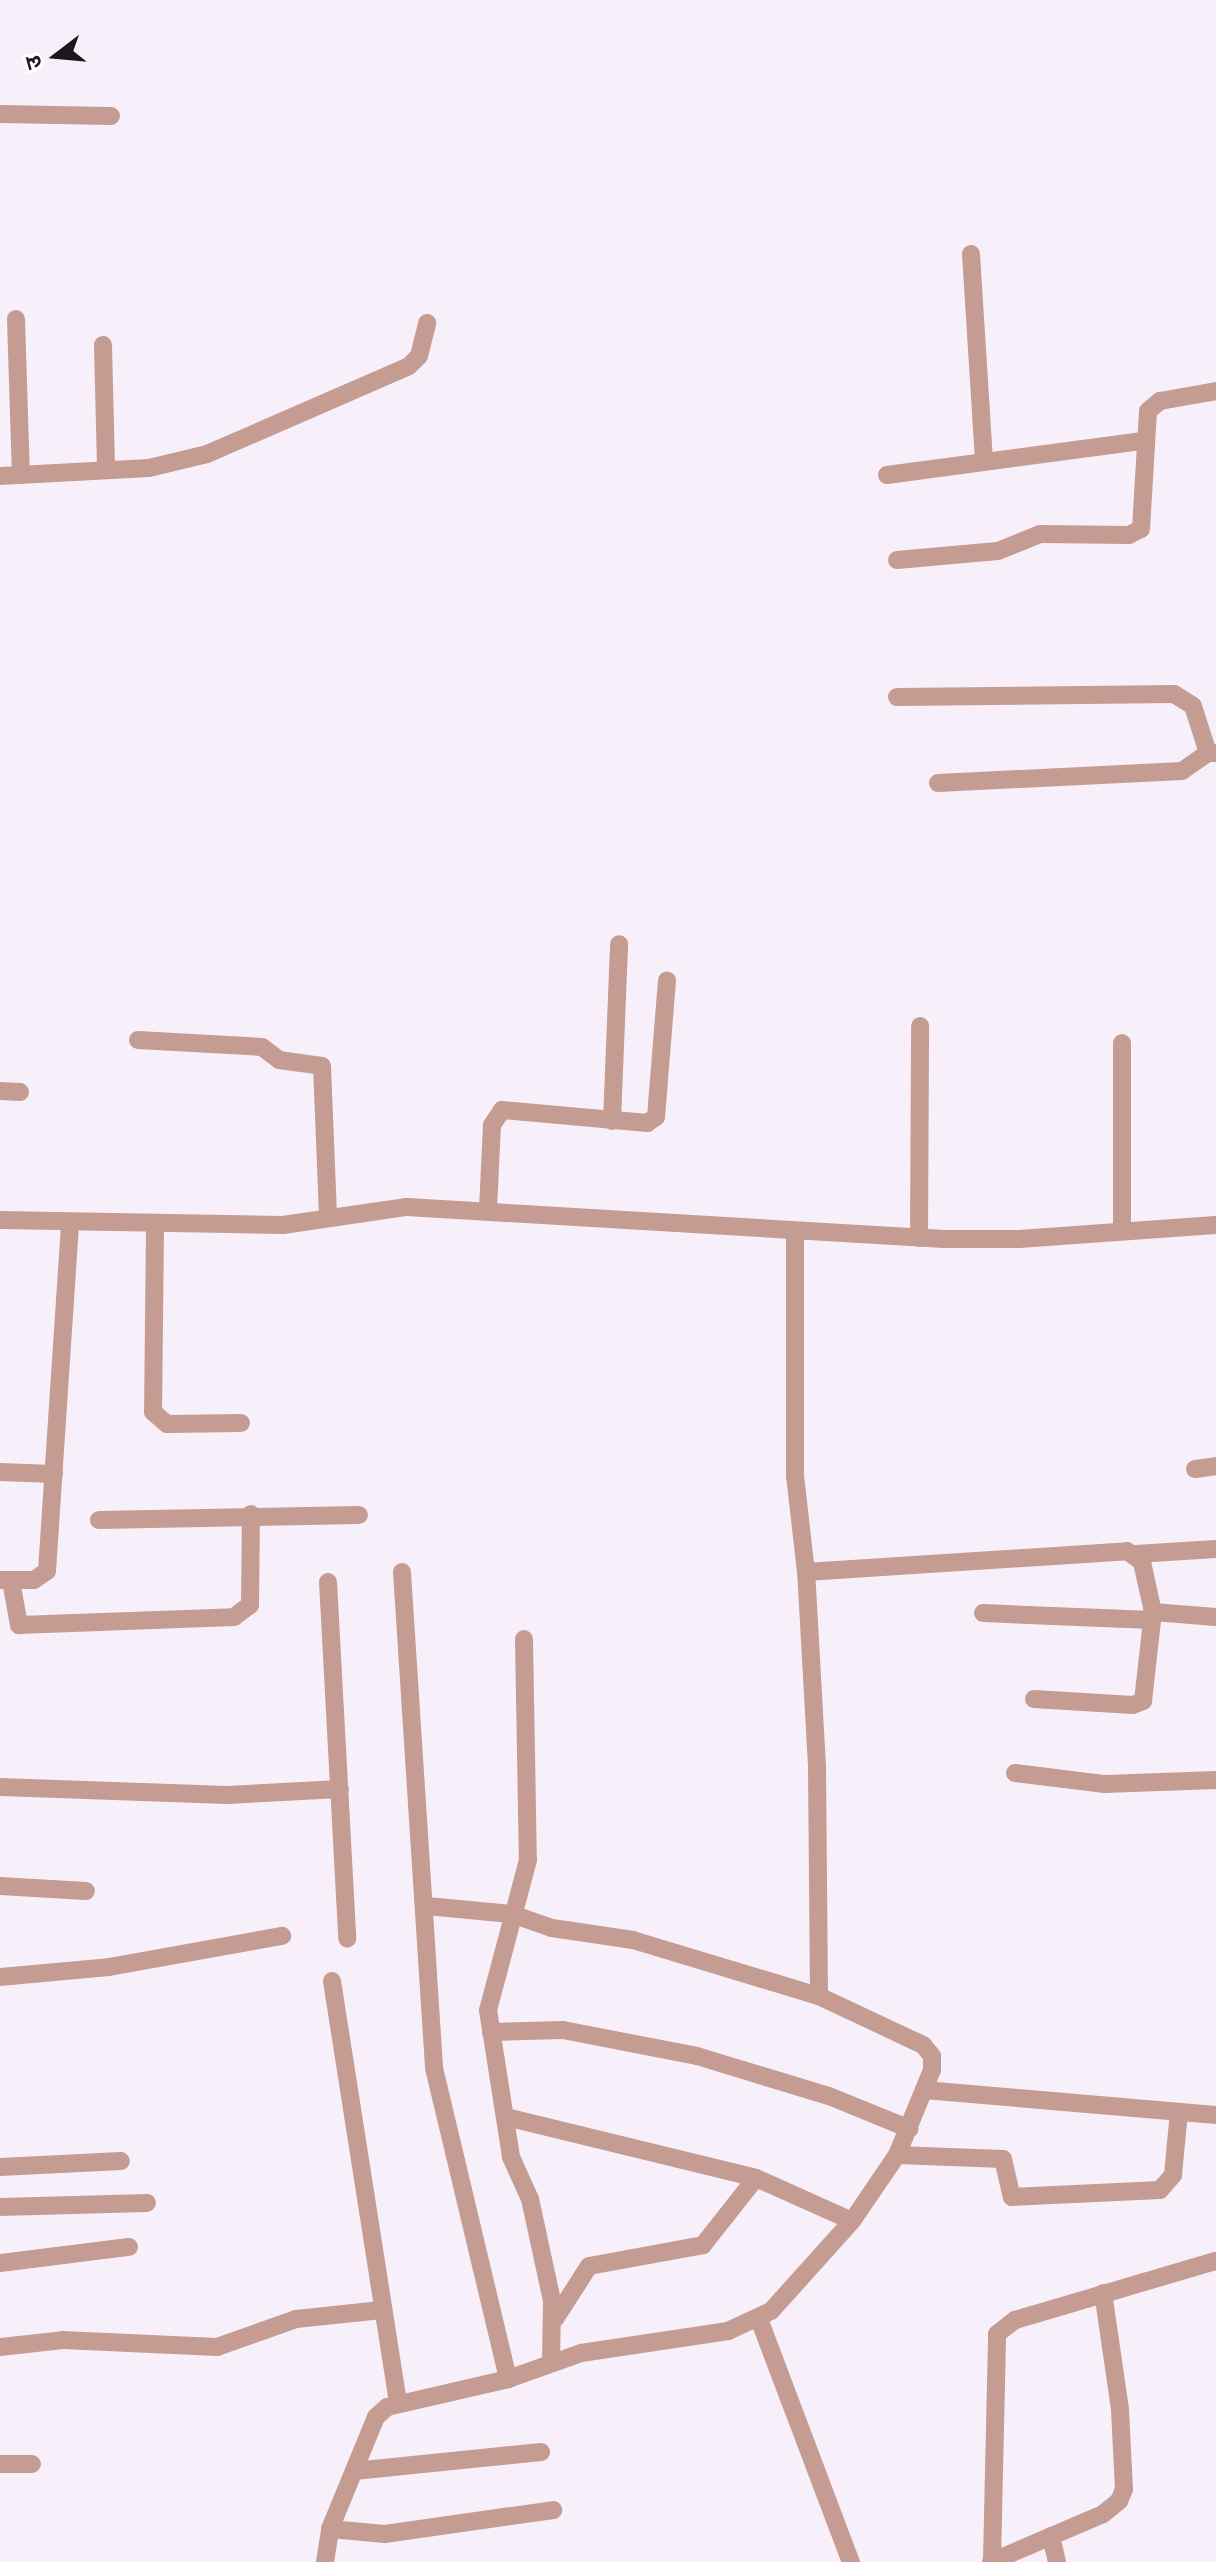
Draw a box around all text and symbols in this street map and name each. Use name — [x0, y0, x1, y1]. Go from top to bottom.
north arrow — [16, 16, 96, 96]
text: उ — [17, 53, 48, 73]

